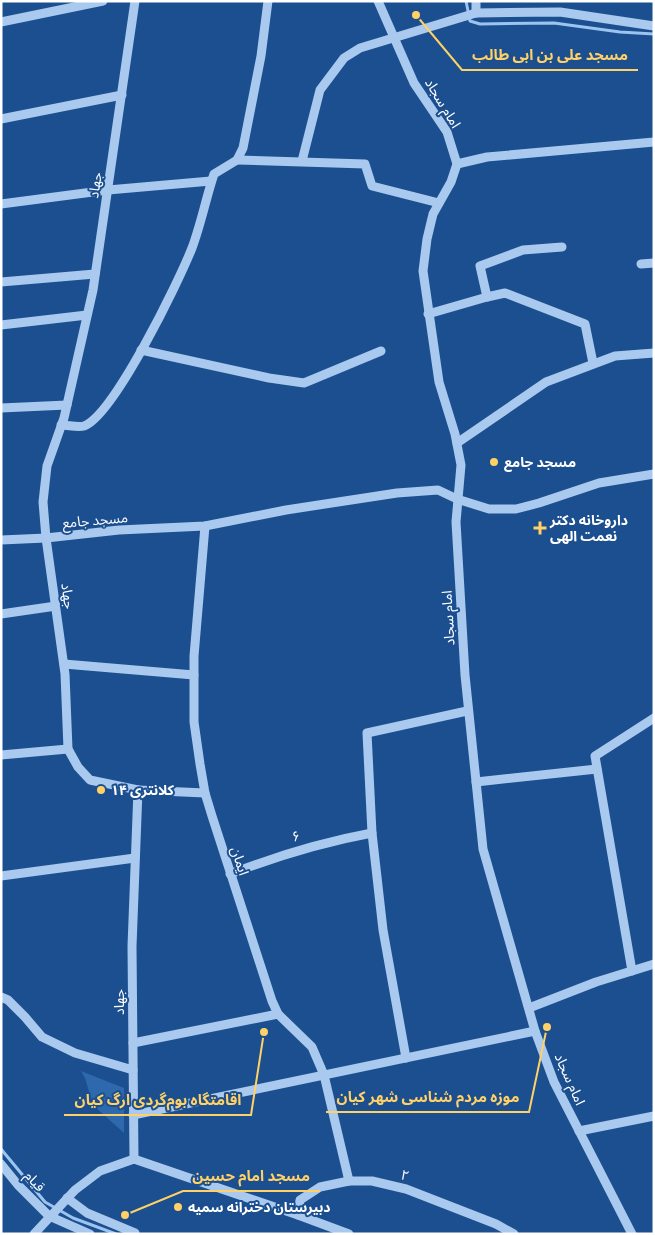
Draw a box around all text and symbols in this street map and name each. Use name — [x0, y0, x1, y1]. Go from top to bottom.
callout: مسجد علی بن ابی طالب — [462, 40, 638, 70]
text: مسجد علی بن ابی طالب — [472, 46, 628, 64]
street label: امام سجاد — [419, 75, 464, 132]
street label: جهاد — [85, 171, 106, 199]
place label: مسجد جامع — [504, 454, 576, 472]
marker: مسجد جامع — [488, 456, 500, 468]
street label: مسجد جامع — [62, 509, 129, 534]
place label: داروخانه دکتر نعمت الهی — [549, 512, 628, 545]
marker: داروخانه دکتر نعمت الهی — [534, 522, 546, 534]
street label: جهاد — [57, 582, 78, 610]
street label: امام سجاد — [439, 590, 460, 646]
place label: کلانتری ۱۴ — [111, 782, 175, 799]
marker: کلانتری ۱۴ — [95, 784, 107, 796]
street label: ۶ — [290, 827, 302, 846]
street label: ایمان — [227, 845, 252, 878]
street label: جهاد — [111, 989, 128, 1015]
street label: امام سجاد — [549, 1051, 589, 1109]
callout: موزه مردم شناسی شهر کیان — [326, 1082, 529, 1112]
callout: اقامتگاه بوم‌گردی ارگ کیان — [64, 1085, 251, 1115]
text: موزه مردم شناسی شهر کیان — [337, 1088, 519, 1108]
text: اقامتگاه بوم‌گردی ارگ کیان — [75, 1091, 241, 1111]
callout: مسجد امام حسین — [183, 1161, 320, 1191]
street label: ۲ — [399, 1166, 411, 1185]
street label: قیام — [19, 1167, 48, 1197]
text: مسجد امام حسین — [192, 1167, 310, 1187]
place label: دبیرستان دخترانه سمیه — [188, 1199, 331, 1216]
marker: دبیرستان دخترانه سمیه — [172, 1201, 184, 1213]

